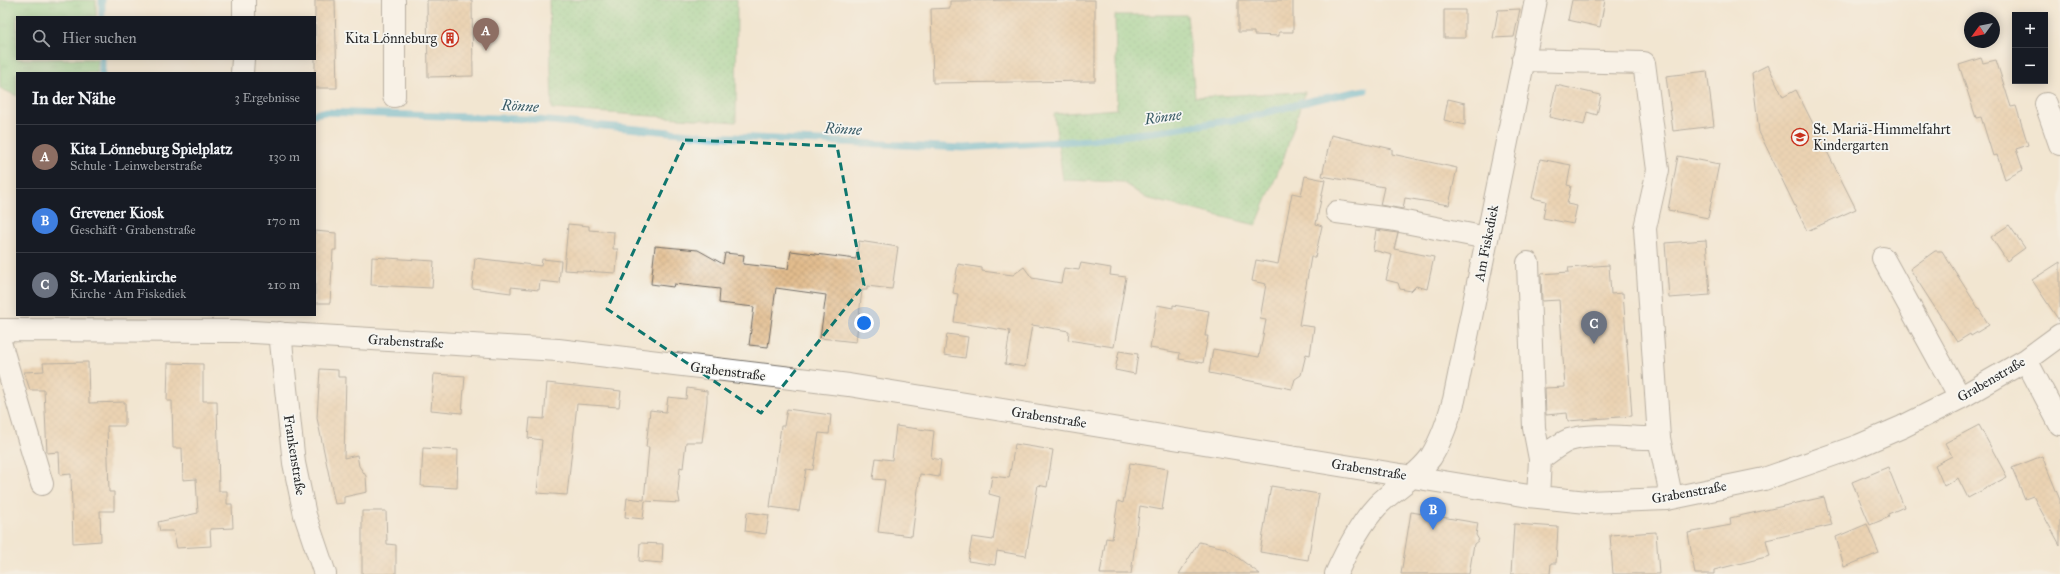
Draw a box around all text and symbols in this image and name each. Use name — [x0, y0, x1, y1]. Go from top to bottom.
north arrow — [1964, 12, 2000, 48]
map controls — [2012, 12, 2048, 84]
button: + — [2012, 12, 2048, 48]
search box — [16, 16, 316, 60]
pin: A — [473, 18, 499, 51]
icon: search — [30, 27, 52, 49]
building icon: Kita Lönneburg — [440, 28, 460, 48]
text: Hier suchen — [62, 29, 137, 47]
place label: Kita Lönneburg — [345, 30, 437, 47]
button: − — [2012, 48, 2048, 84]
text: In der Nähe — [32, 88, 116, 109]
text: 3 Ergebnisse — [235, 90, 300, 106]
water label: Rönne — [500, 96, 539, 116]
water label: Rönne — [1142, 105, 1183, 129]
water label: Rönne — [823, 119, 862, 139]
place label: St. Mariä-Himmelfahrt Kindergarten — [1813, 121, 1951, 154]
school or university icon: St. Mariä-Himmelfahrt Kindergarten — [1790, 127, 1810, 147]
text: Kita Lönneburg Spielplatz — [70, 140, 232, 158]
text: A — [41, 149, 49, 165]
text: 130 m — [268, 149, 300, 165]
text: Schule · Leinweberstraße — [70, 158, 202, 174]
street label: Am Fiskediek — [1471, 203, 1502, 284]
text: Grevener Kiosk — [70, 204, 164, 222]
text: B — [41, 213, 49, 229]
text: 170 m — [267, 213, 300, 229]
text: Geschäft · Grabenstraße — [70, 222, 196, 238]
text: St.-Marienkirche — [70, 268, 177, 286]
text: C — [41, 277, 49, 293]
text: 210 m — [267, 277, 300, 293]
text: Kirche · Am Fiskediek — [70, 286, 186, 302]
pin: C — [1581, 311, 1607, 344]
your location — [854, 313, 874, 333]
street label: Grabenstraße — [368, 331, 444, 352]
street label: Grabenstraße — [1954, 353, 2029, 406]
street label: Grabenstraße — [689, 358, 767, 385]
street label: Grabenstraße — [1010, 403, 1088, 432]
street label: Frankenstraße — [280, 413, 309, 497]
street label: Grabenstraße — [1330, 455, 1408, 484]
street label: Grabenstraße — [1650, 478, 1728, 507]
pin: B — [1420, 497, 1446, 530]

